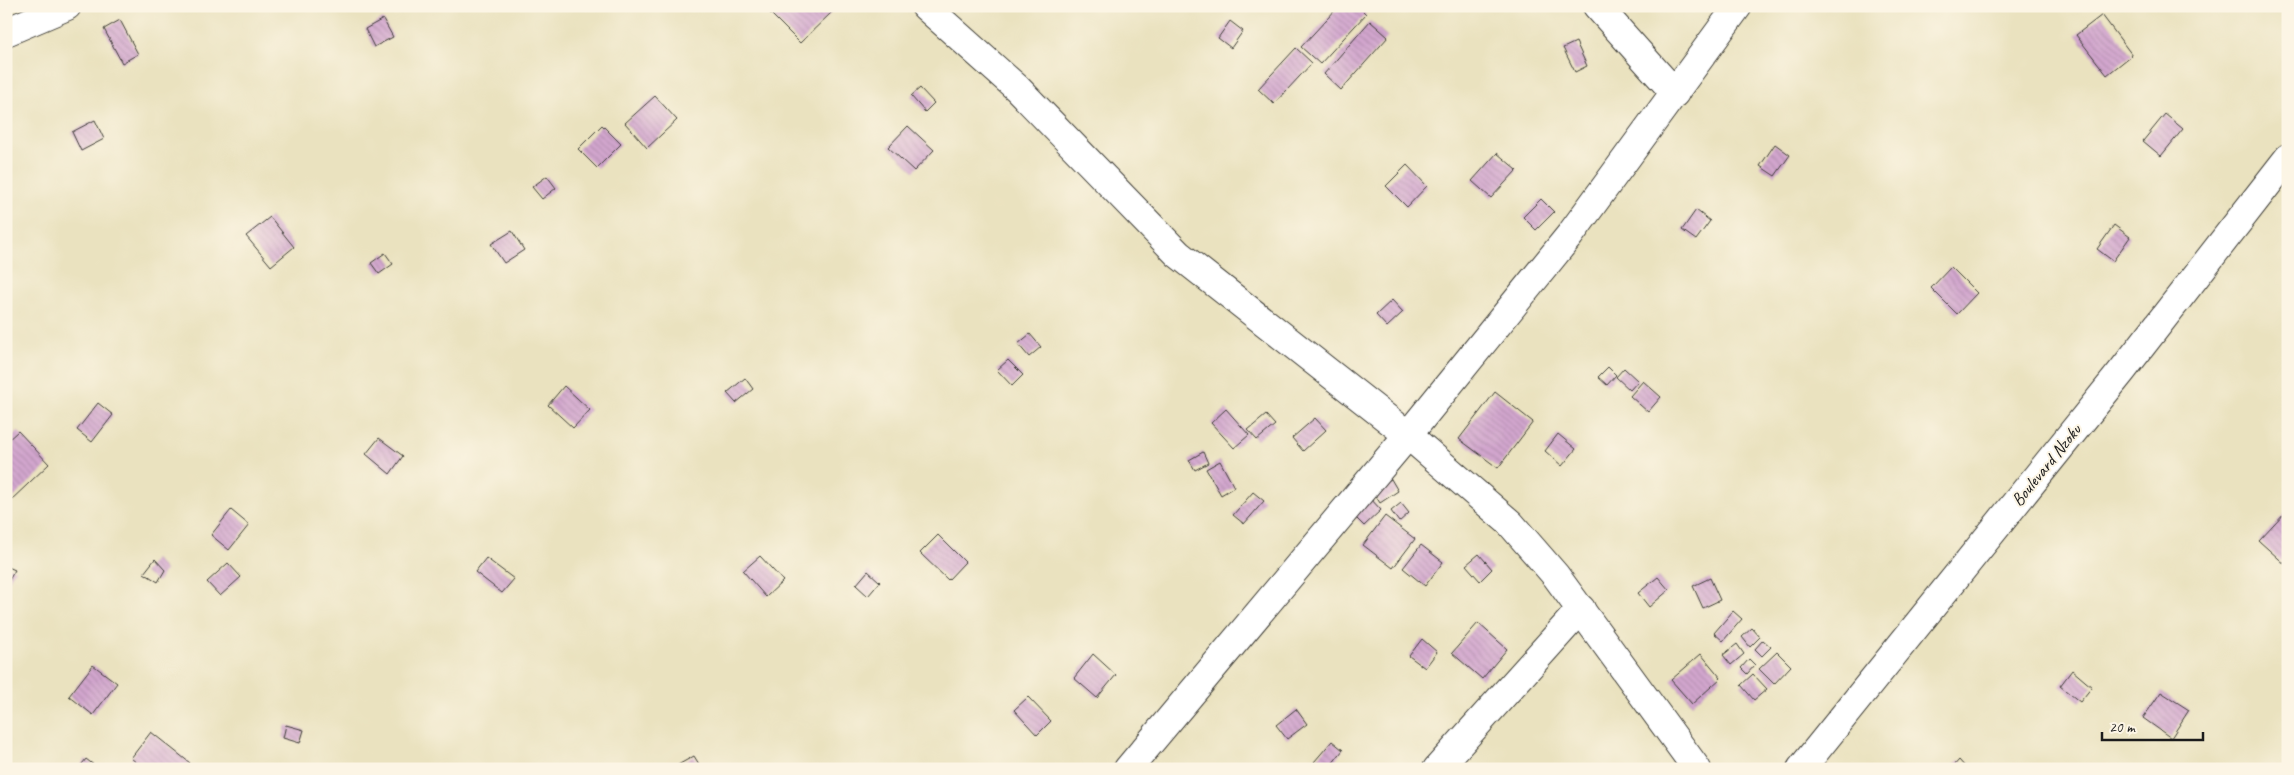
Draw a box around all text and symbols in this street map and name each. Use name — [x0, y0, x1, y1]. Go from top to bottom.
street label: Boulevard Nzoku — [2006, 419, 2087, 510]
scale bar — [2102, 710, 2203, 742]
text: 20 m — [2109, 718, 2136, 737]

